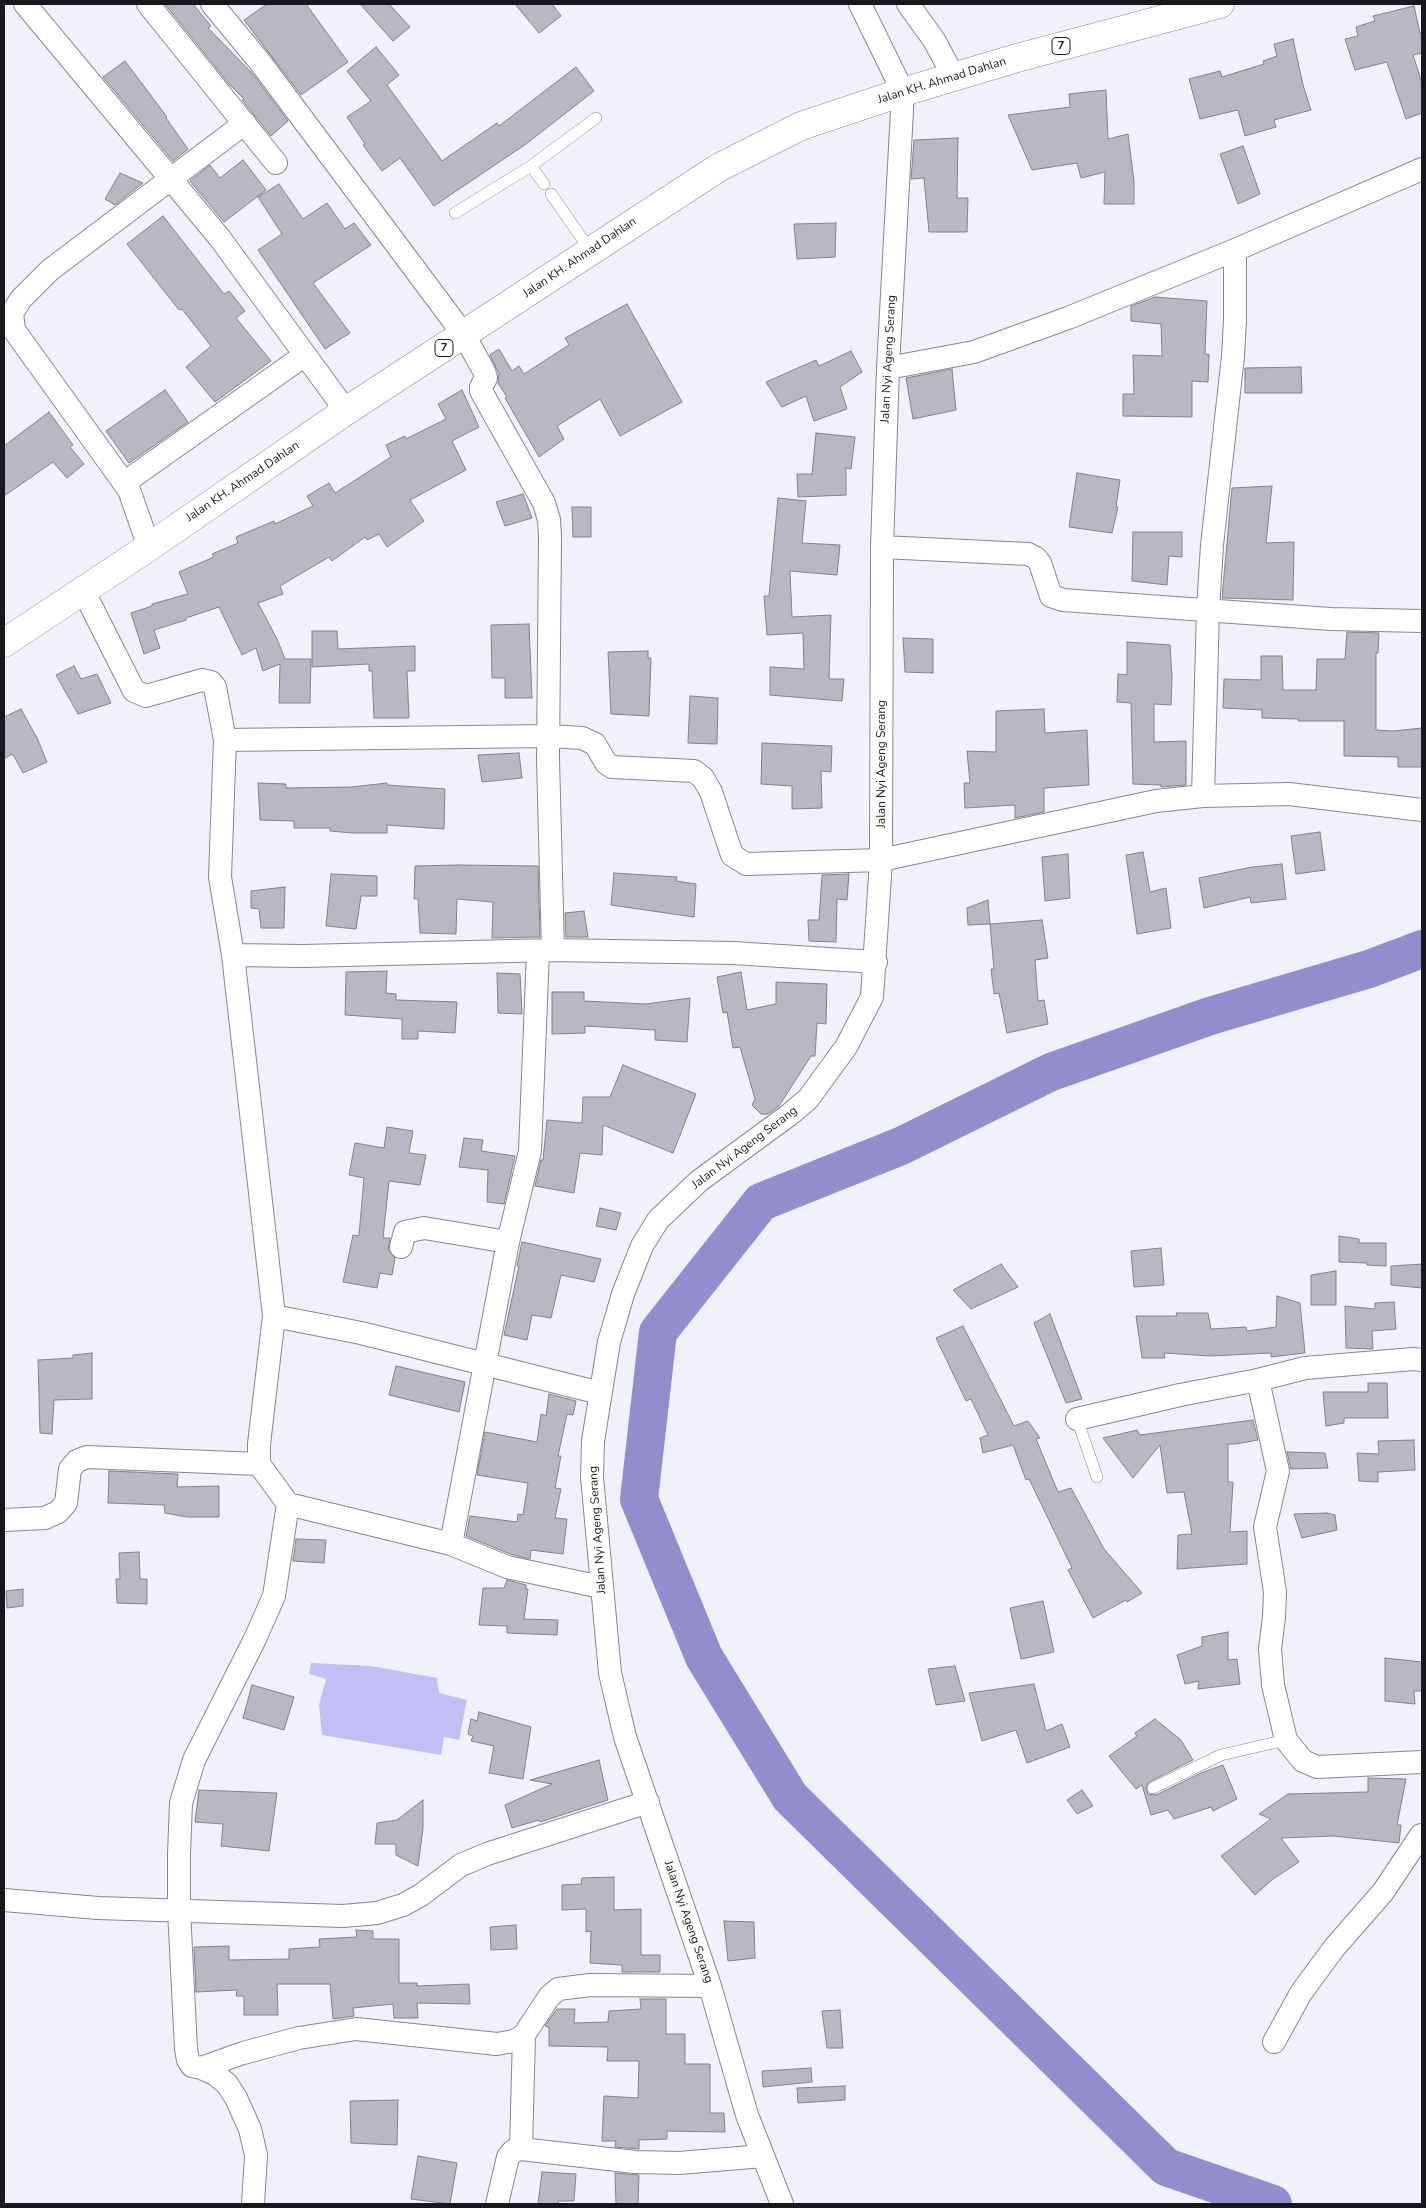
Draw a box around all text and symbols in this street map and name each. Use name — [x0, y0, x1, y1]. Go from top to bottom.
road number: 7 — [1052, 37, 1070, 54]
street label: Jalan KH. Ahmad Dahlan — [876, 55, 1008, 107]
street label: Jalan KH. Ahmad Dahlan — [521, 215, 639, 301]
street label: Jalan Nyi Ageng Serang — [878, 295, 900, 423]
road number: 7 — [435, 339, 453, 356]
street label: Jalan KH. Ahmad Dahlan — [184, 439, 302, 525]
street label: Jalan Nyi Ageng Serang — [875, 700, 889, 828]
street label: Jalan Nyi Ageng Serang — [689, 1104, 801, 1192]
street label: Jalan Nyi Ageng Serang — [586, 1466, 610, 1594]
street label: Jalan Nyi Ageng Serang — [660, 1859, 716, 1985]

